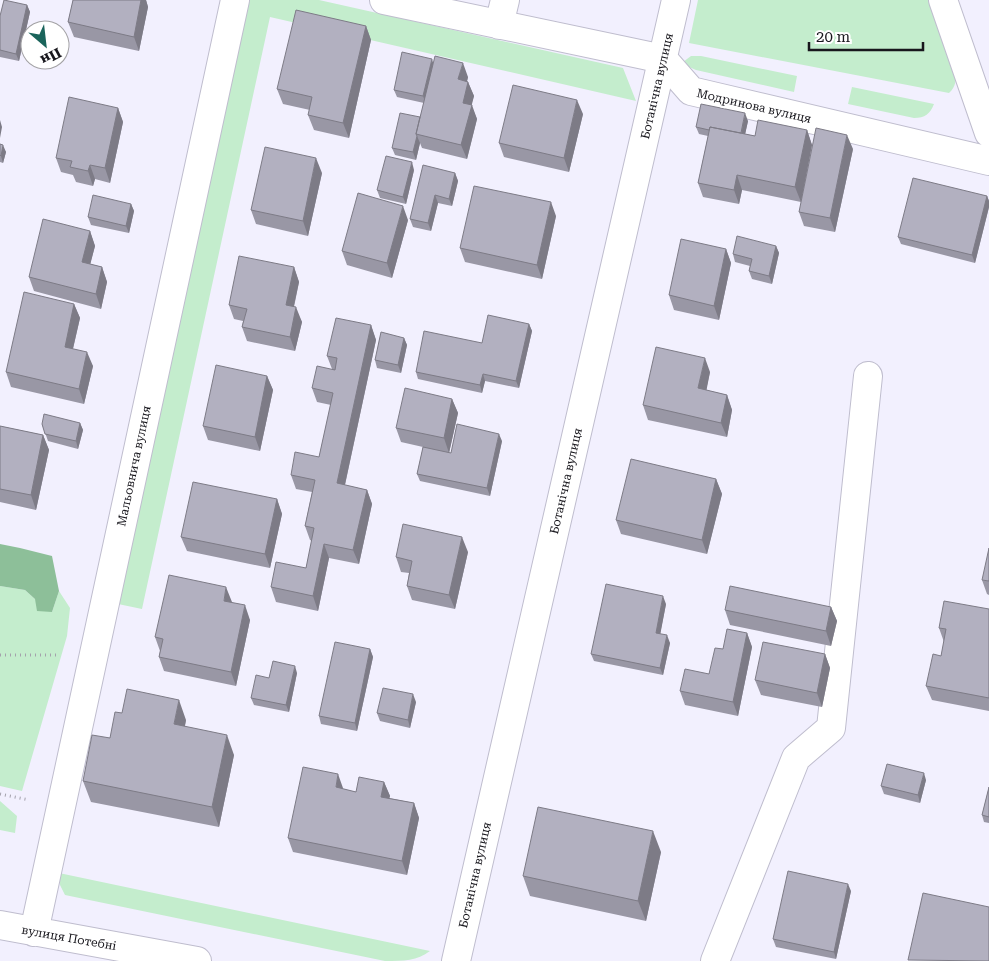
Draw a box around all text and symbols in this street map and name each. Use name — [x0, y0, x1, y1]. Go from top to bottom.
north arrow — [20, 20, 70, 70]
scale bar — [809, 20, 923, 52]
text: 20 m — [816, 28, 851, 46]
street label: Ботанічна вулиця — [638, 32, 676, 140]
text: Пн — [38, 45, 64, 69]
street label: Модринова вулиця — [695, 86, 813, 126]
street label: Мальовнича вулиця — [114, 404, 154, 528]
street label: Ботанічна вулиця — [547, 427, 585, 535]
street label: Ботанічна вулиця — [456, 821, 494, 929]
street label: вулиця Потебні — [20, 923, 118, 953]

